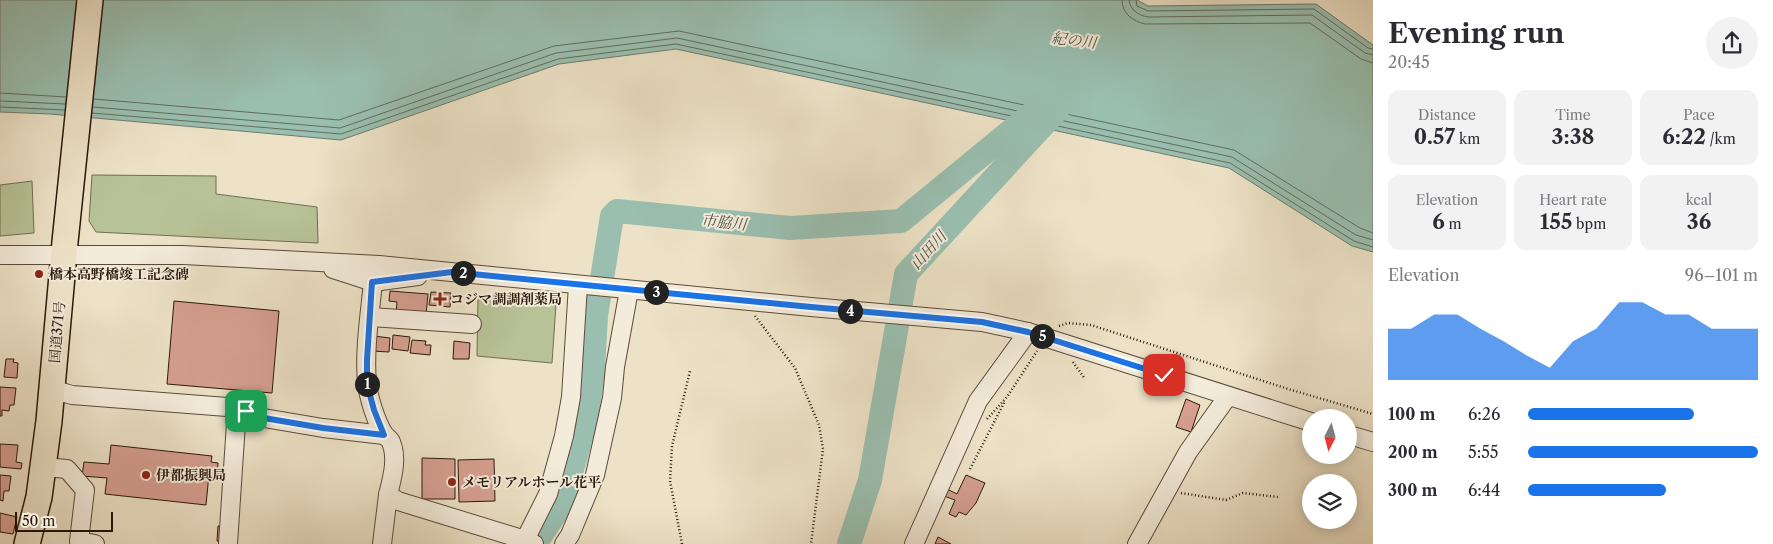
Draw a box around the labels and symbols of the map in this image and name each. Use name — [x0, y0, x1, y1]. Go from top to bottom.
water label: 紀の川 — [1051, 28, 1099, 52]
water label: 市脇川 — [701, 210, 749, 234]
water label: 山田川 — [906, 225, 951, 273]
pin: 2 — [450, 260, 476, 286]
place label: 橋本高野橋竣工記念碑 — [49, 265, 189, 283]
marker: 橋本高野橋竣工記念碑 — [33, 268, 45, 280]
pin: 3 — [644, 280, 668, 304]
place label: コジマ調調剤薬局 — [450, 290, 562, 308]
marker: コジマ調調剤薬局 — [434, 293, 446, 305]
pin: 4 — [838, 298, 862, 324]
street label: 国道371号 — [45, 300, 69, 364]
pin: 5 — [1030, 324, 1054, 348]
pin — [1143, 354, 1185, 396]
pin: 1 — [354, 372, 380, 396]
pin — [225, 390, 267, 432]
north arrow — [1302, 409, 1358, 464]
place label: 伊都振興局 — [156, 466, 226, 484]
marker: 伊都振興局 — [140, 469, 152, 481]
place label: メモリアルホール花平 — [462, 473, 601, 491]
marker: メモリアルホール花平 — [446, 476, 458, 488]
scale bar — [15, 509, 112, 532]

